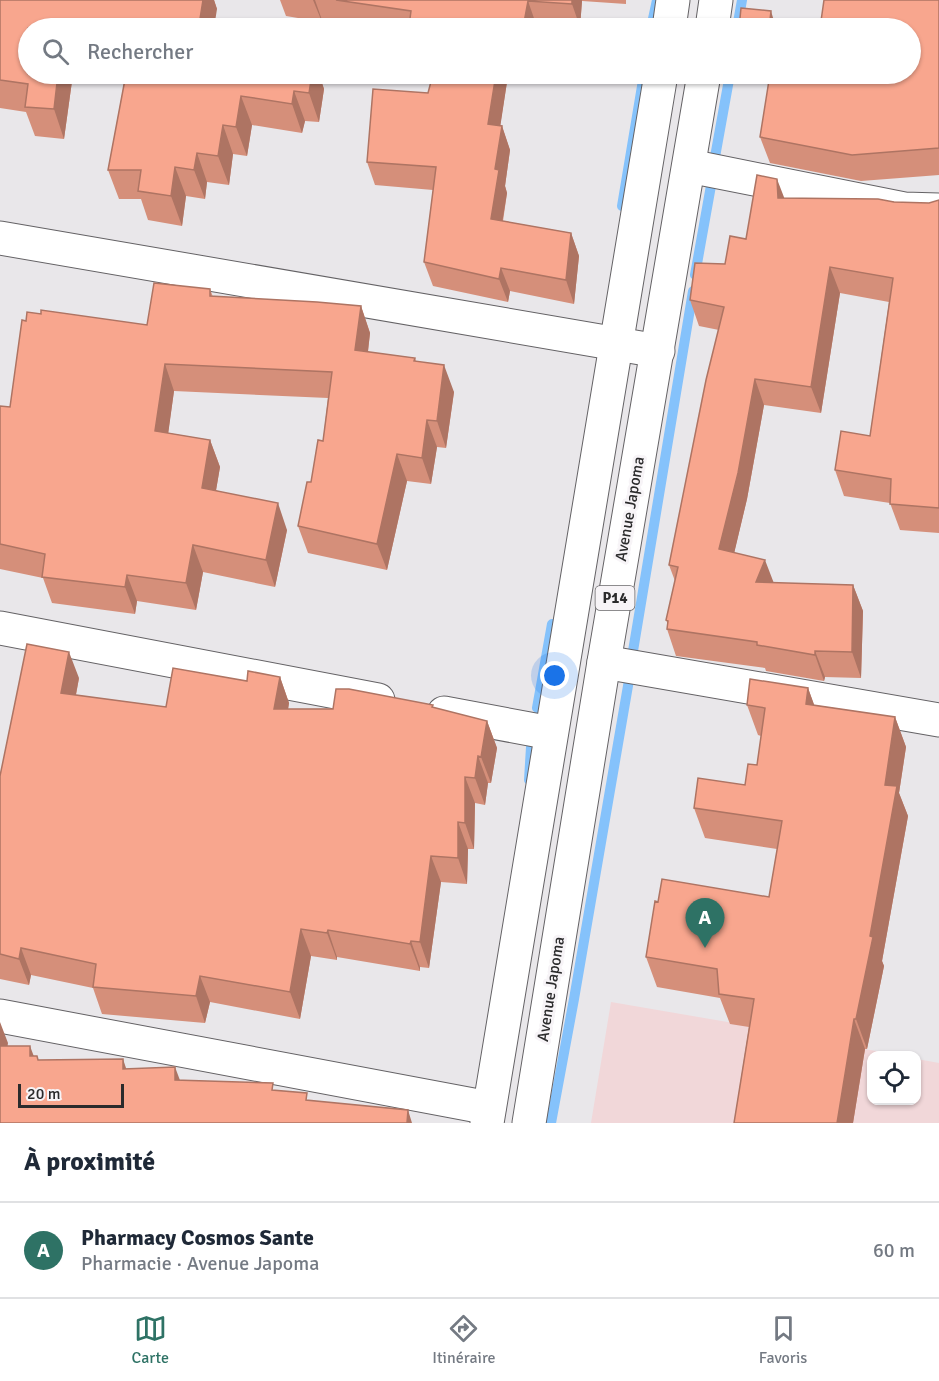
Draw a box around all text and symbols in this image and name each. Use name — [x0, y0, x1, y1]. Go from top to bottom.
search box — [18, 18, 921, 84]
icon: search — [39, 35, 72, 68]
text: Rechercher — [87, 38, 193, 65]
street label: Avenue Japoma — [611, 455, 649, 563]
road number: P14 — [596, 586, 634, 610]
your location — [540, 661, 569, 690]
pin: A — [686, 898, 724, 948]
street label: Avenue Japoma — [533, 935, 569, 1043]
map controls — [867, 1051, 921, 1105]
button: locate — [867, 1051, 921, 1105]
scale bar — [18, 1081, 124, 1108]
text: 20 m — [27, 1084, 61, 1104]
text: À proximité — [24, 1146, 155, 1178]
text: Pharmacy Cosmos Sante — [81, 1224, 314, 1251]
text: A — [37, 1238, 50, 1263]
text: 60 m — [873, 1238, 915, 1263]
text: Pharmacie · Avenue Japoma — [81, 1251, 319, 1276]
tab: Carte — [132, 1312, 169, 1368]
tab: Itinéraire — [432, 1312, 496, 1368]
tab: Favoris — [759, 1312, 807, 1368]

